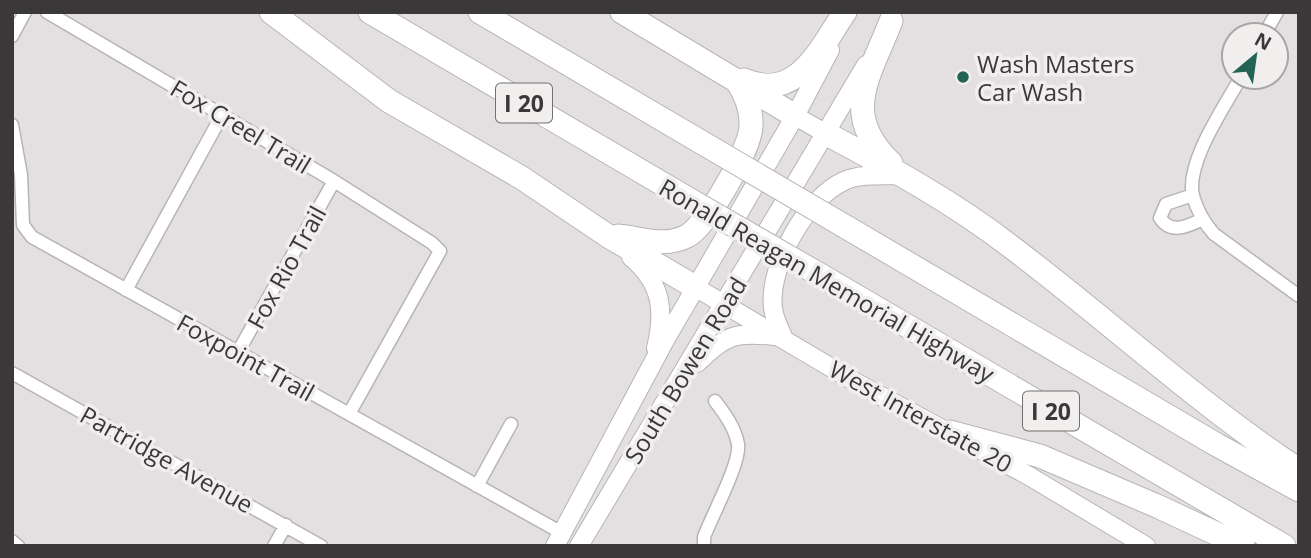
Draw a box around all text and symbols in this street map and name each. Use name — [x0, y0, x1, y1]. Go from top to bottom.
north arrow — [1220, 21, 1290, 91]
text: N — [1250, 26, 1276, 56]
place label: Wash Masters Car Wash — [977, 47, 1135, 108]
marker: Wash Masters Car Wash — [955, 69, 971, 85]
street label: Fox Creel Trail — [165, 71, 317, 181]
road number: I 20 — [496, 83, 552, 122]
street label: Ronald Reagan Memorial Highway — [653, 170, 1001, 390]
street label: Fox Rio Trail — [239, 200, 333, 334]
street label: South Bowen Road — [616, 271, 754, 469]
street label: Foxpoint Trail — [171, 306, 321, 408]
street label: West Interstate 20 — [824, 352, 1018, 480]
road number: I 20 — [1023, 392, 1079, 430]
street label: Partridge Avenue — [75, 398, 259, 520]

